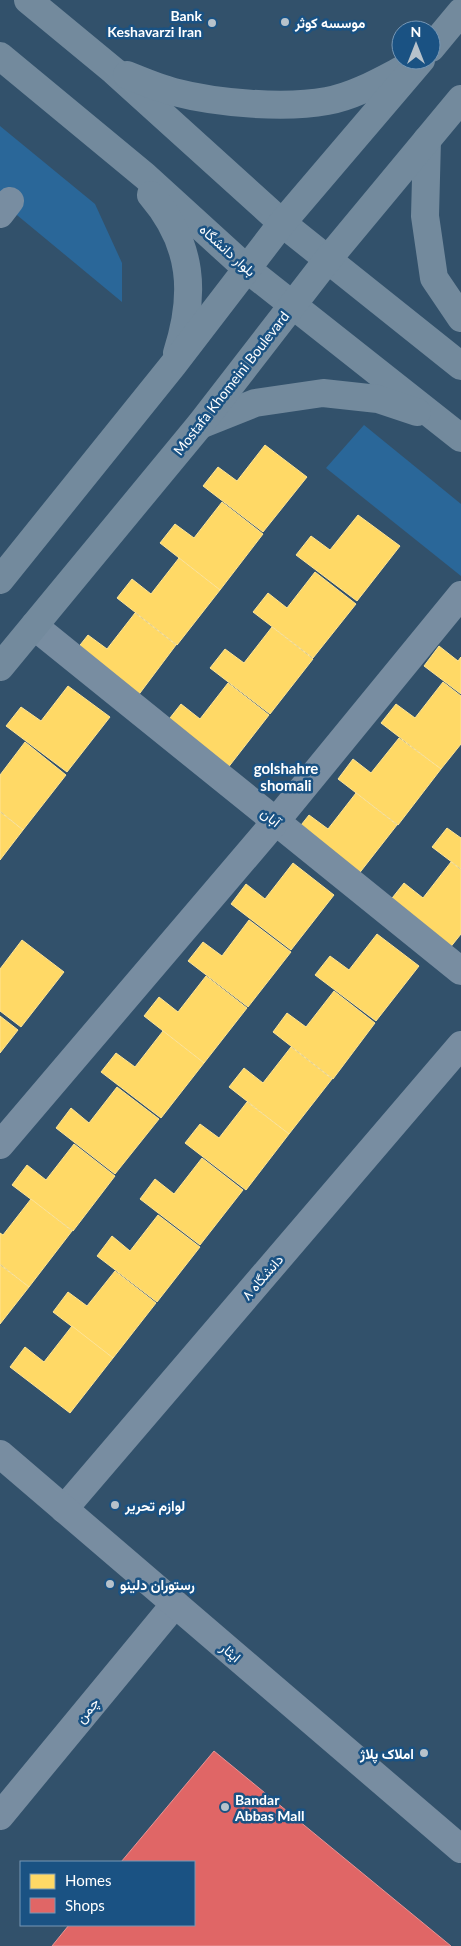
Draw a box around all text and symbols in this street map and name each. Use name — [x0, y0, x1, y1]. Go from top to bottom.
place label: Bank Keshavarzi Iran — [107, 7, 203, 40]
place label: موسسه کوثر — [294, 14, 366, 32]
marker: موسسه کوثر — [279, 16, 291, 28]
marker: Bank Keshavarzi Iran — [206, 17, 218, 29]
north arrow — [391, 20, 441, 70]
text: N — [411, 23, 421, 40]
street label: بلوار دانشگاه — [196, 220, 260, 280]
street label: Mostafa Khomeini Boulevard — [169, 308, 293, 458]
district label: golshahre shomali — [254, 759, 318, 794]
street label: آبان — [257, 804, 286, 832]
street label: دانشگاه ۸ — [238, 1250, 287, 1303]
place label: لوازم تحریر — [124, 1497, 185, 1515]
marker: لوازم تحریر — [109, 1499, 121, 1511]
place label: رستوران دلینو — [120, 1576, 195, 1594]
marker: رستوران دلینو — [104, 1578, 116, 1590]
street label: ایثار — [216, 1638, 245, 1666]
street label: چمن — [72, 1694, 104, 1727]
place label: املاک پلاژ — [359, 1745, 414, 1764]
marker: املاک پلاژ — [418, 1747, 430, 1759]
place label: Bandar Abbas Mall — [234, 1791, 304, 1824]
marker: Bandar Abbas Mall — [219, 1801, 231, 1813]
legend — [20, 1861, 195, 1926]
text: Homes — [65, 1871, 111, 1889]
text: Shops — [65, 1896, 105, 1914]

